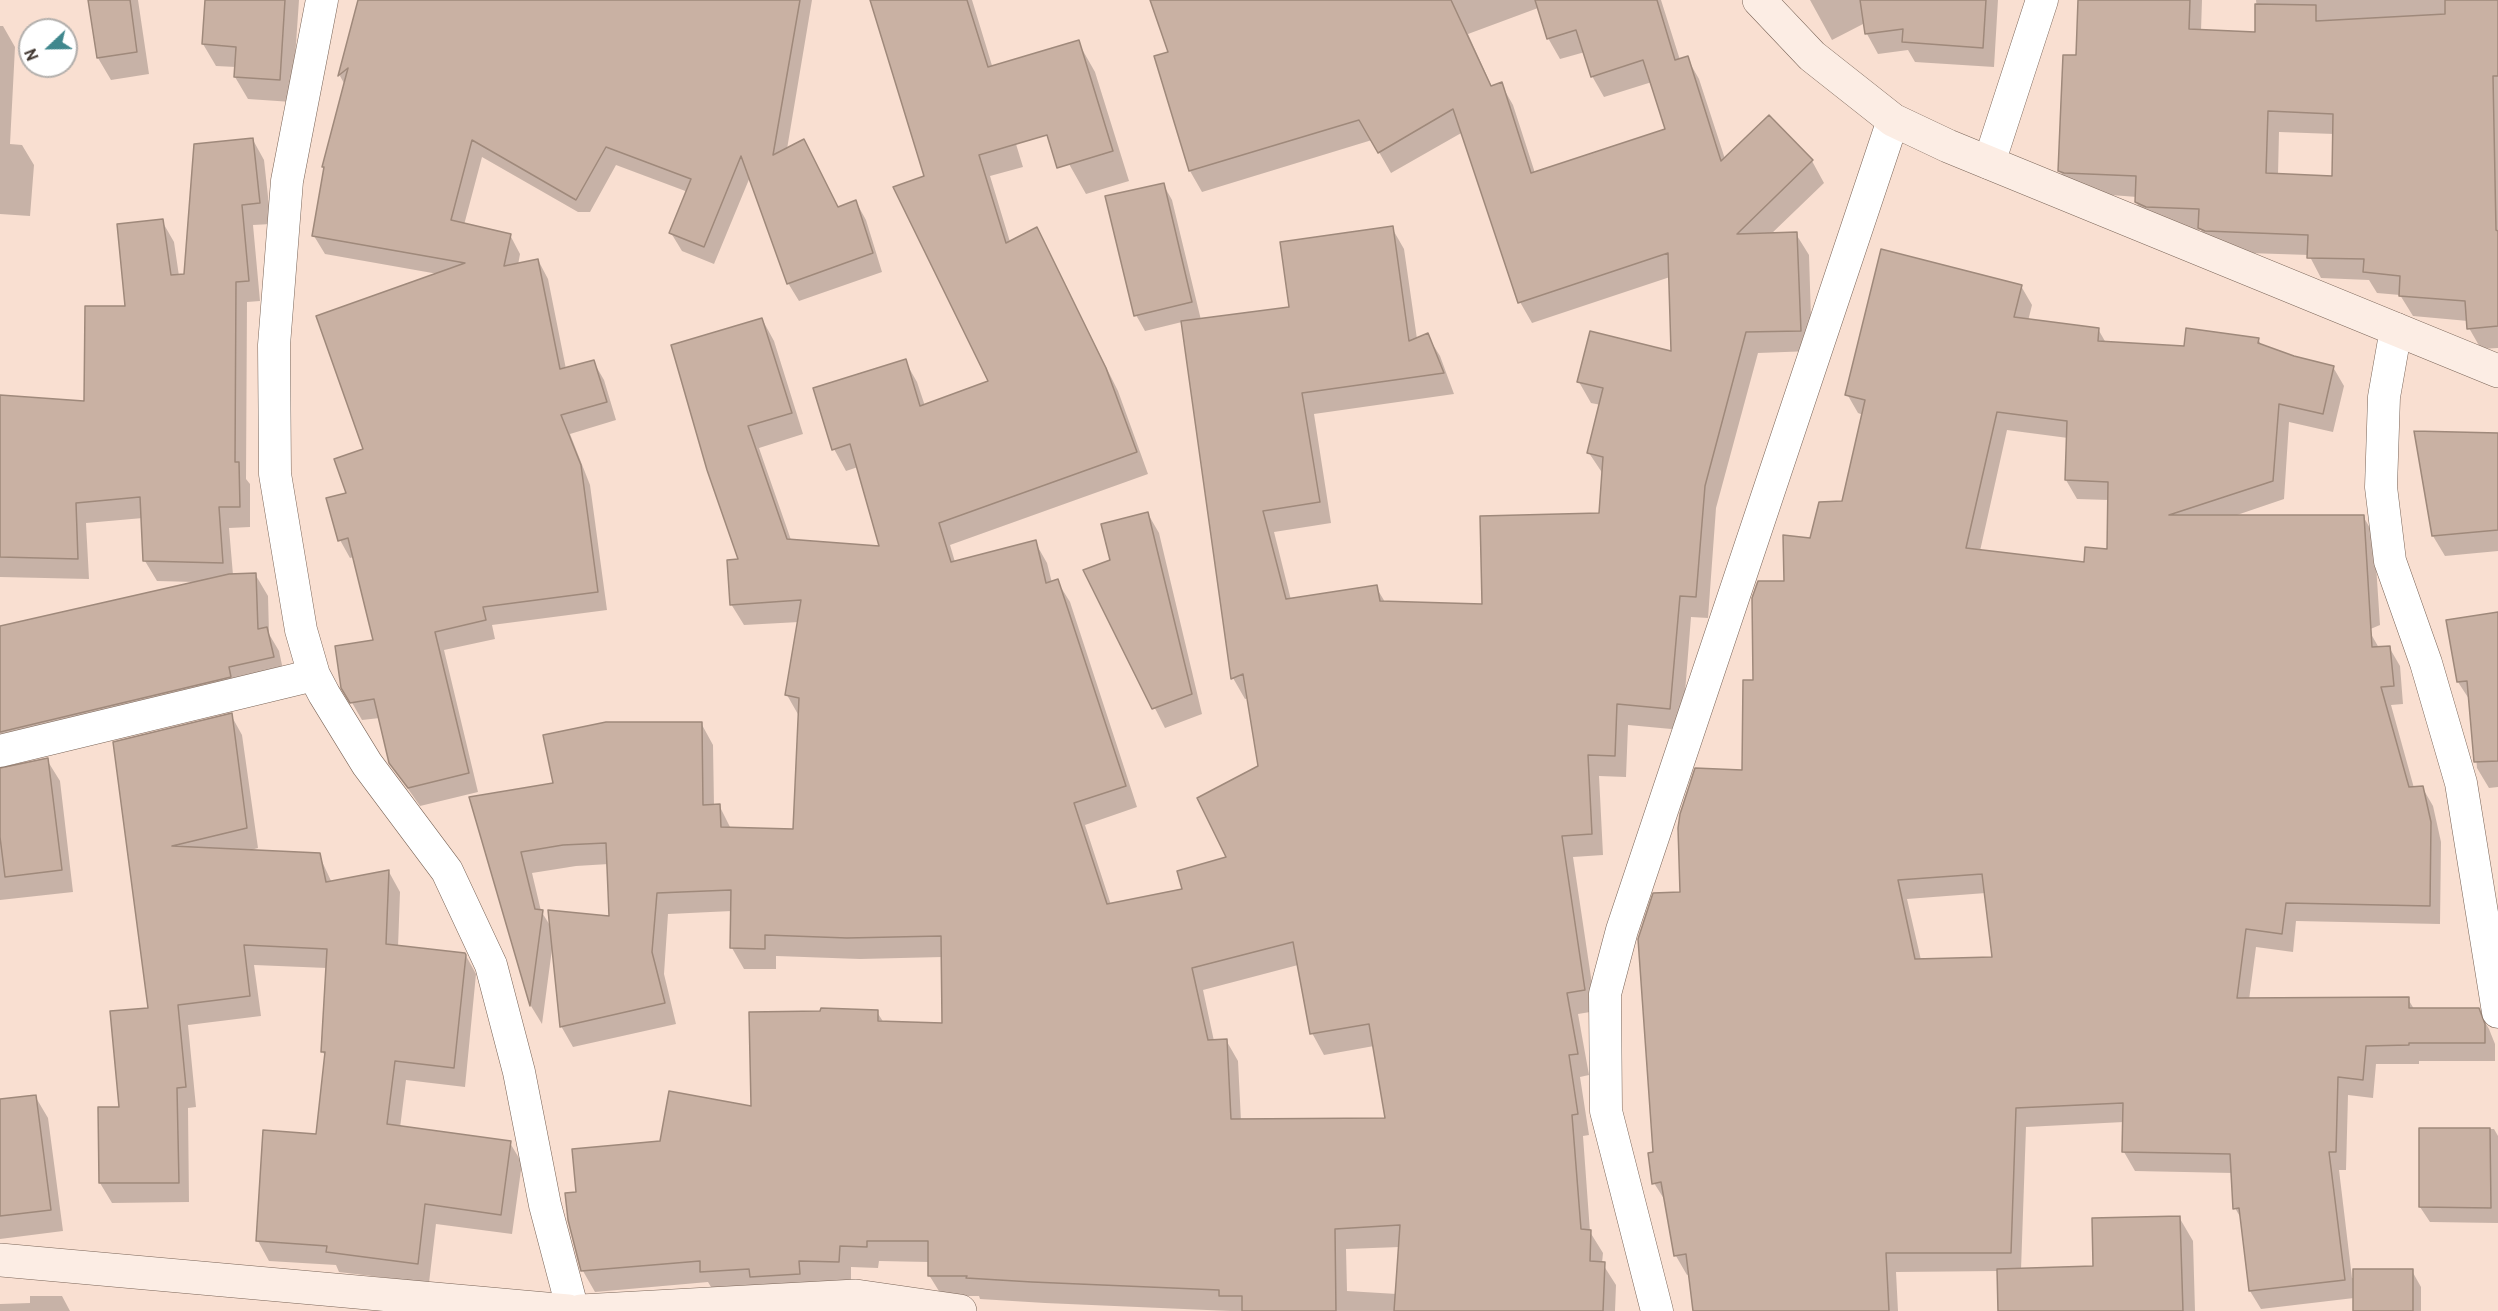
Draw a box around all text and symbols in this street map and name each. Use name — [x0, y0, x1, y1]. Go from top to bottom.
north arrow — [18, 18, 78, 78]
text: N — [22, 45, 45, 63]

